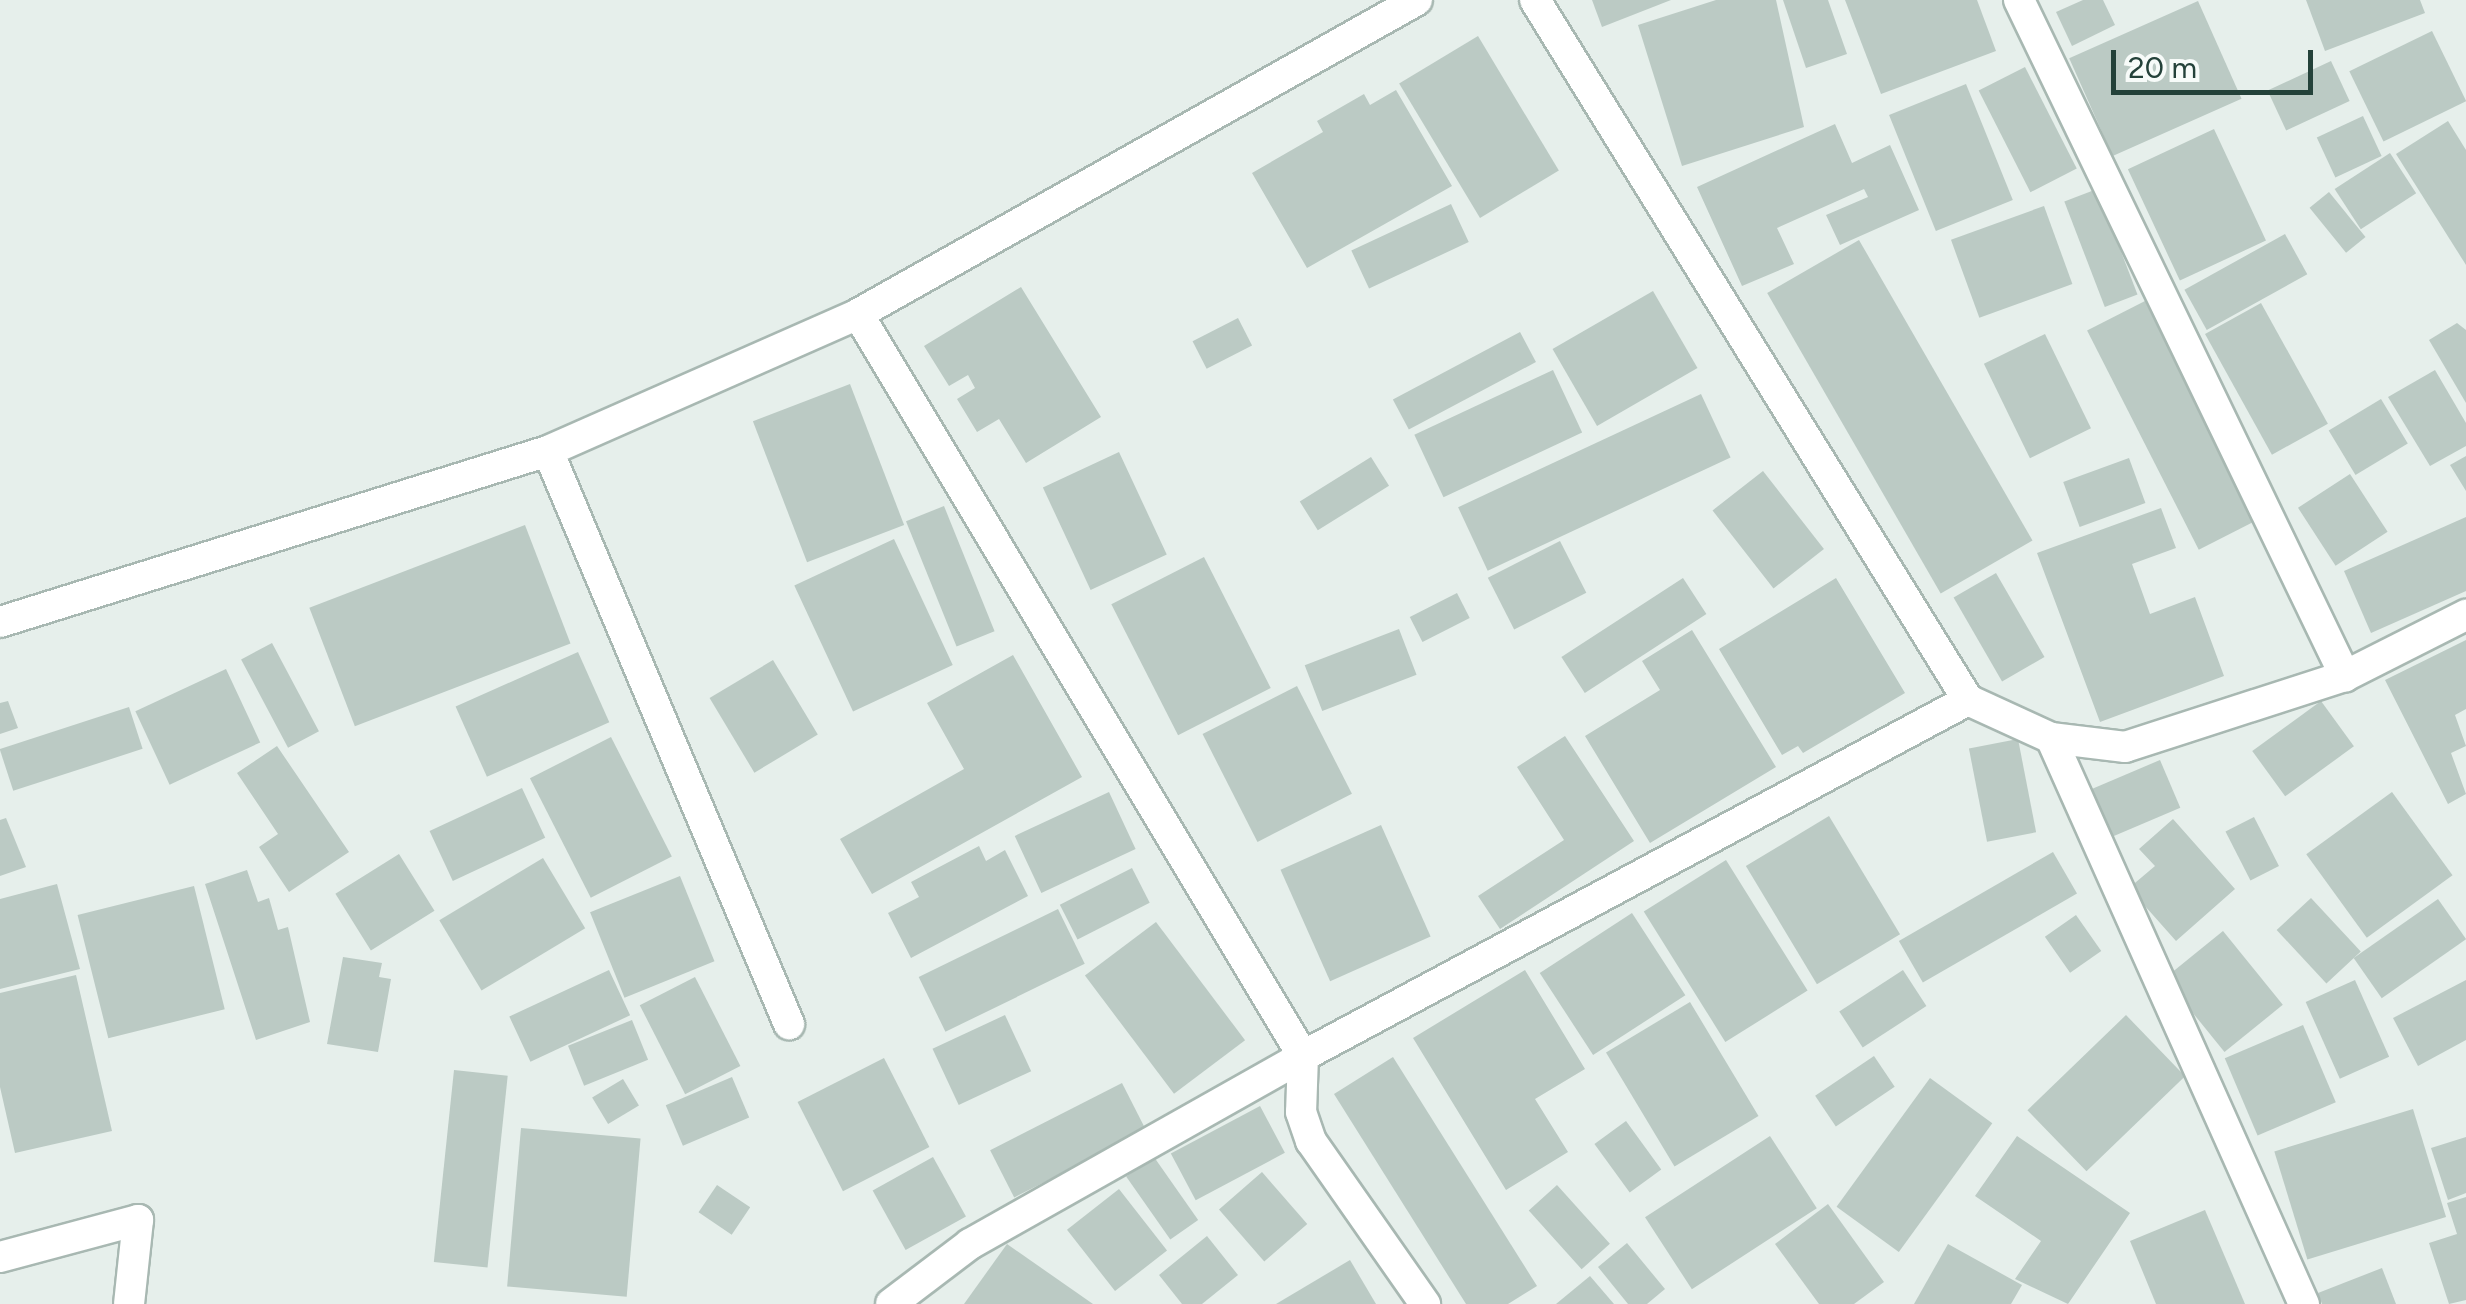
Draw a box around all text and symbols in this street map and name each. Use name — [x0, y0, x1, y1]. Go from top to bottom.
scale bar — [2116, 30, 2318, 92]
text: 20 m — [2128, 49, 2197, 86]

